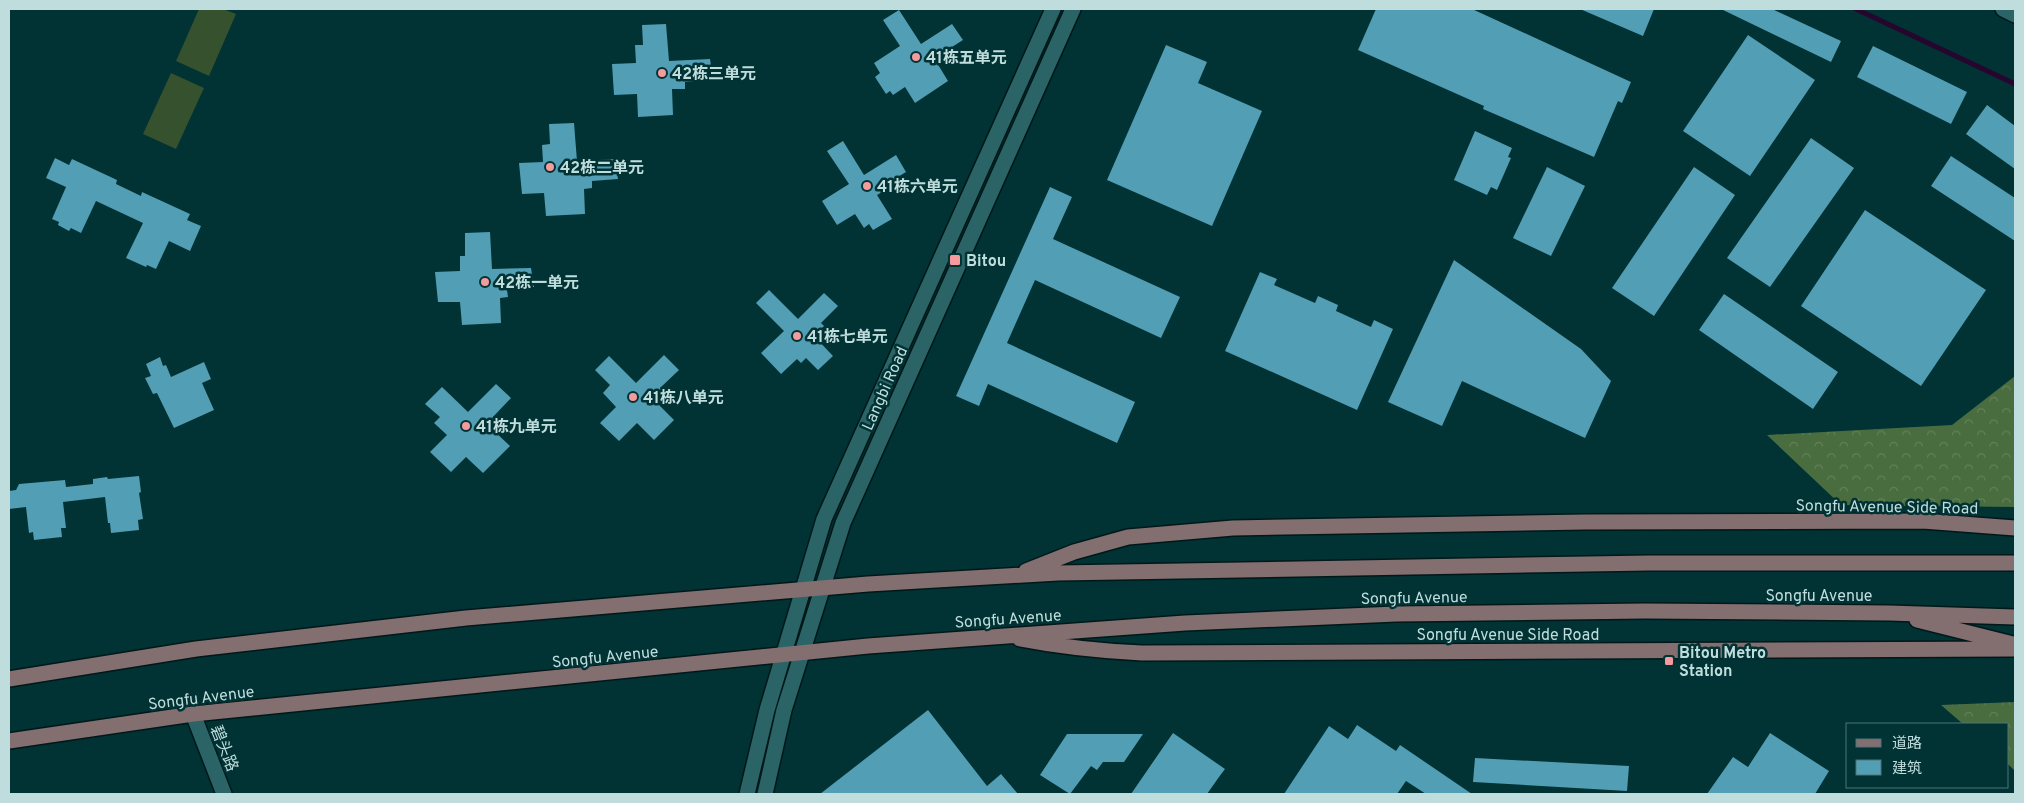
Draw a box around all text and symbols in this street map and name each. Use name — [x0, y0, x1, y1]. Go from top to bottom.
place label: 41栋五单元 — [926, 48, 1007, 69]
marker: 41栋五单元 — [910, 51, 922, 63]
place label: 42栋三单元 — [672, 64, 756, 85]
marker: 42栋三单元 — [656, 67, 668, 79]
place label: 42栋二单元 — [560, 158, 644, 179]
marker: 42栋二单元 — [544, 161, 556, 173]
place label: 41栋六单元 — [877, 177, 958, 198]
marker: 41栋六单元 — [861, 180, 873, 192]
place label: Bitou — [966, 252, 1006, 272]
marker: Bitou — [948, 253, 962, 267]
place label: 42栋一单元 — [495, 273, 579, 294]
marker: 42栋一单元 — [479, 276, 491, 288]
place label: 41栋七单元 — [807, 327, 888, 348]
marker: 41栋七单元 — [791, 330, 803, 342]
street label: Langbi Road — [858, 344, 913, 434]
place label: 41栋八单元 — [643, 388, 724, 409]
marker: 41栋八单元 — [627, 391, 639, 403]
place label: 41栋九单元 — [476, 417, 557, 438]
marker: 41栋九单元 — [460, 420, 472, 432]
street label: Songfu Avenue Side Road — [1795, 496, 1979, 520]
street label: Songfu Avenue — [1766, 587, 1872, 607]
street label: Songfu Avenue — [1360, 588, 1468, 610]
street label: Songfu Avenue — [954, 606, 1062, 634]
street label: Songfu Avenue Side Road — [1417, 626, 1599, 646]
street label: Songfu Avenue — [551, 642, 659, 674]
place label: Bitou Metro Station — [1679, 644, 1766, 682]
marker: Bitou Metro Station — [1663, 655, 1675, 667]
street label: Songfu Avenue — [147, 683, 256, 715]
street label: 碧头路 — [205, 723, 241, 775]
legend — [1846, 723, 2009, 788]
text: 道路 — [1892, 735, 1922, 754]
text: 建筑 — [1892, 760, 1922, 779]

